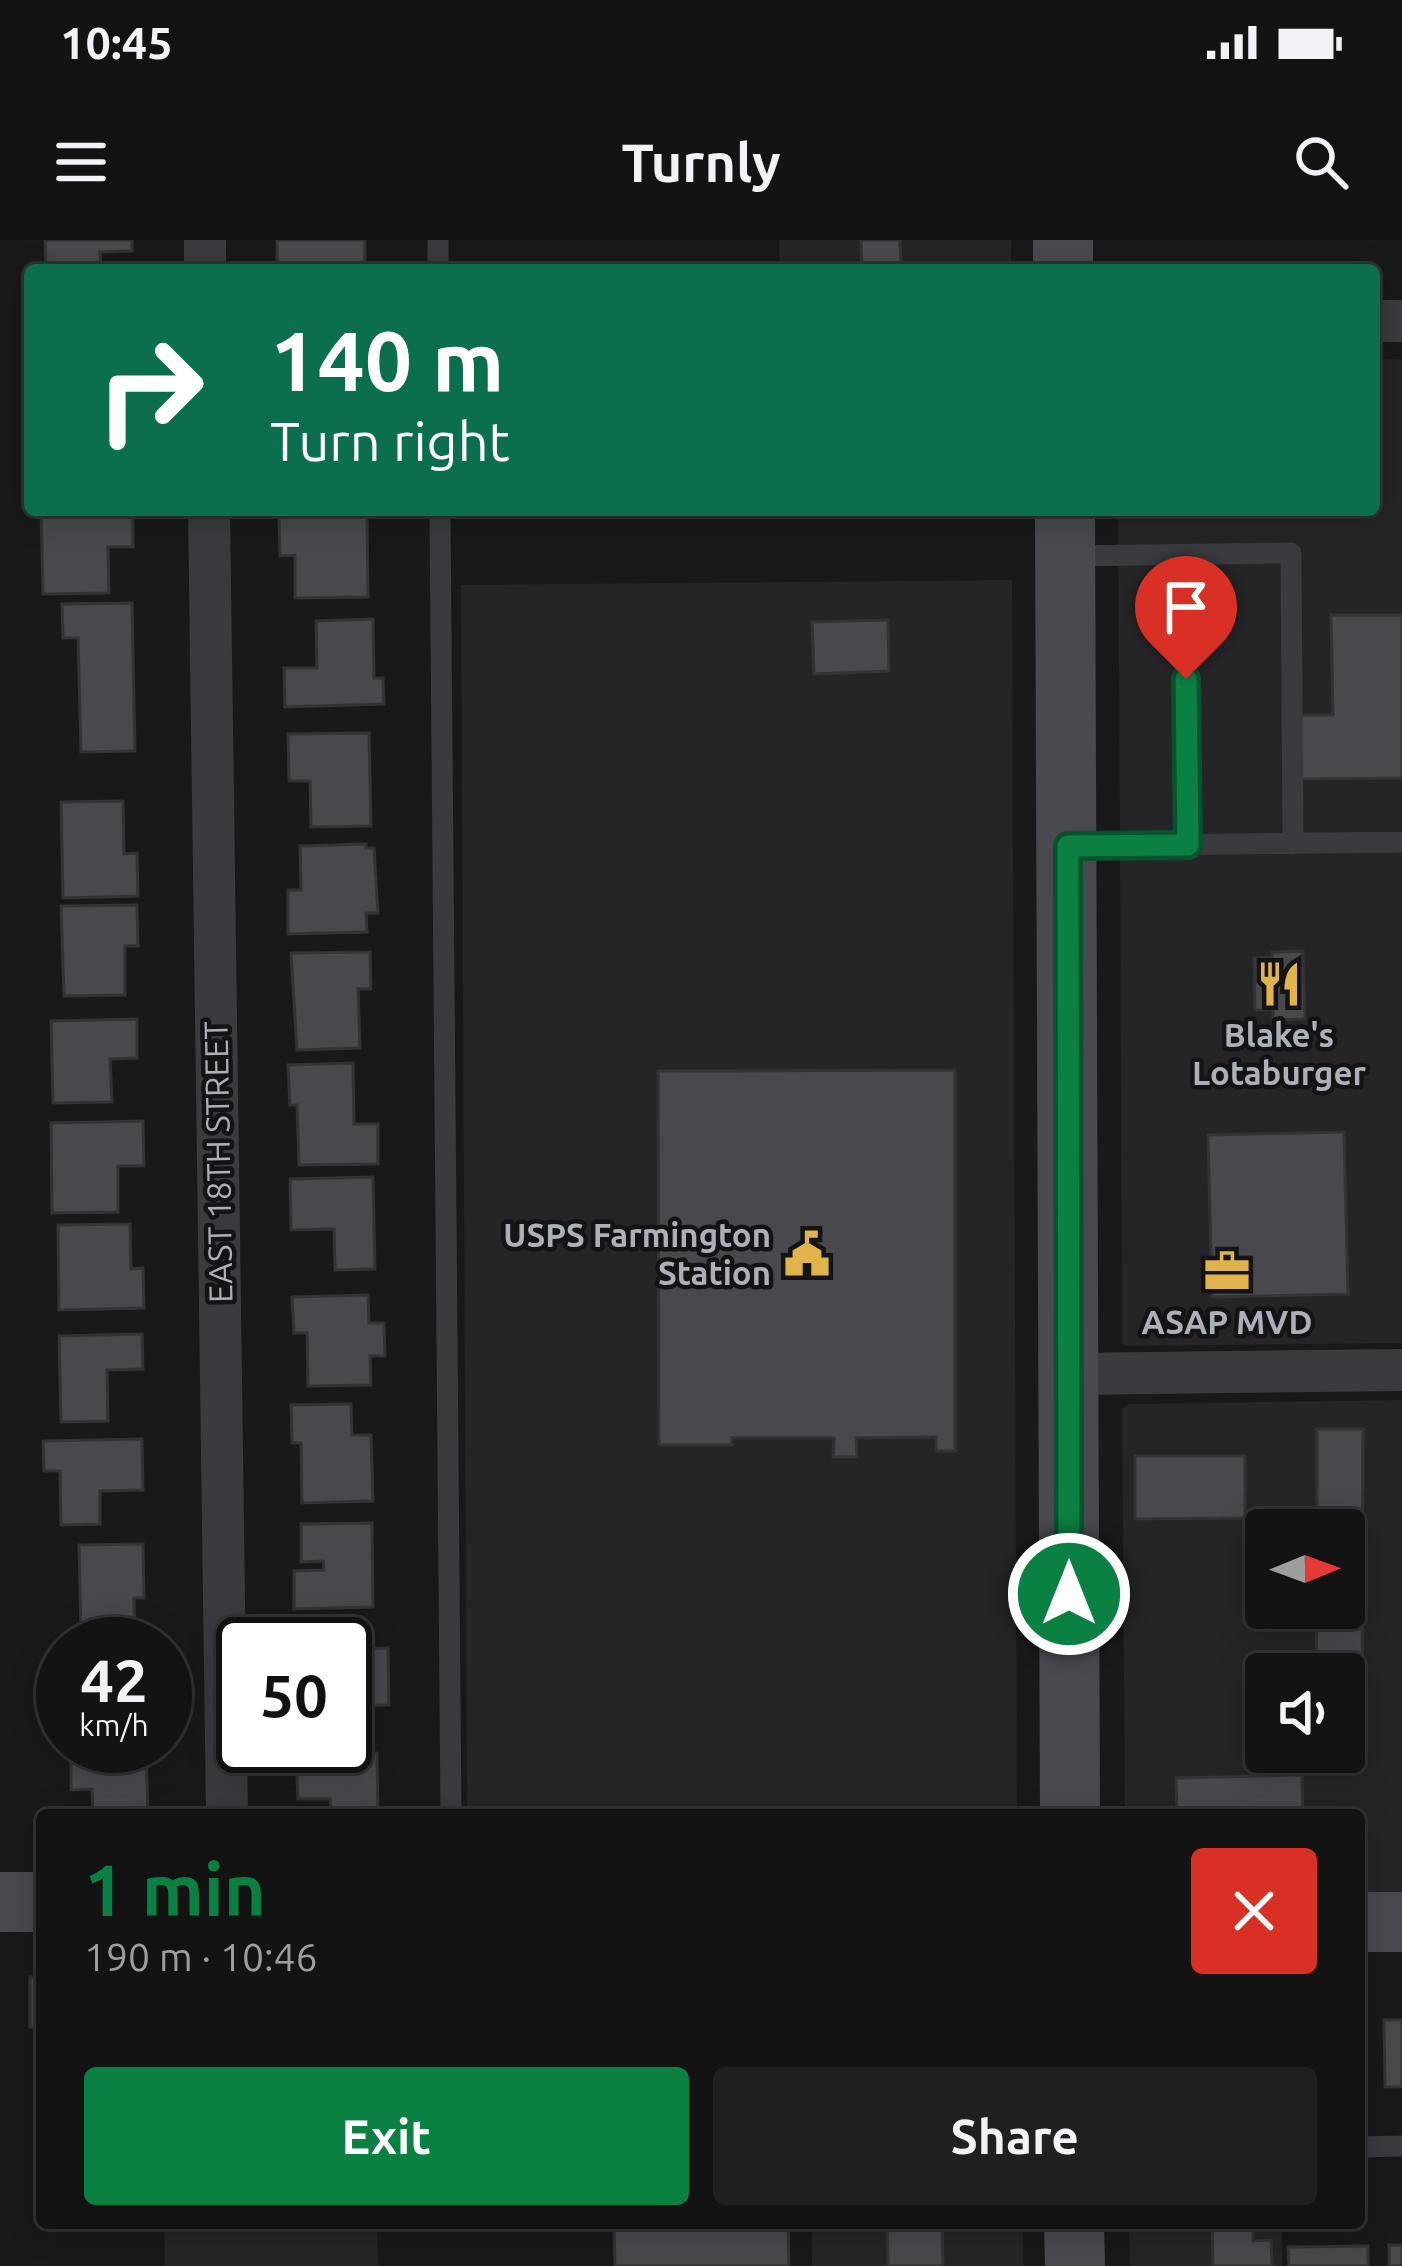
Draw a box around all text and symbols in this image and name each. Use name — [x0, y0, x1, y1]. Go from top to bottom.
text: 10:45 — [60, 17, 173, 68]
icon: menu — [48, 129, 114, 195]
icon: search — [1288, 129, 1354, 195]
text: Turnly — [621, 132, 781, 192]
icon: right — [72, 312, 228, 468]
text: 140 m — [270, 313, 504, 407]
text: Turn right — [270, 411, 510, 471]
pin — [1135, 556, 1237, 679]
icon: arrive — [1153, 574, 1219, 640]
restaurant icon: Blake's Lotaburger — [1254, 959, 1304, 1009]
place label: Blake's Lotaburger — [1192, 1016, 1366, 1091]
street label: EAST 18TH STREET — [197, 1021, 238, 1303]
place label: USPS Farmington Station — [503, 1216, 771, 1291]
public building icon: USPS Farmington Station — [782, 1229, 832, 1279]
office icon: ASAP MVD — [1202, 1246, 1252, 1296]
place label: ASAP MVD — [1142, 1303, 1312, 1340]
north arrow — [1245, 1509, 1365, 1629]
map controls — [1245, 1509, 1365, 1773]
position arrow — [1006, 1531, 1132, 1657]
speed limit sign: 50 — [216, 1617, 372, 1773]
text: 42 — [80, 1646, 148, 1713]
button: sound — [1245, 1653, 1365, 1773]
text: km/h — [79, 1708, 149, 1742]
button: close — [1191, 1848, 1317, 1974]
text: 1 min — [84, 1849, 266, 1930]
text: 190 m · 10:46 — [84, 1935, 318, 1978]
button: Exit — [84, 2067, 689, 2205]
button: Share — [713, 2067, 1317, 2205]

